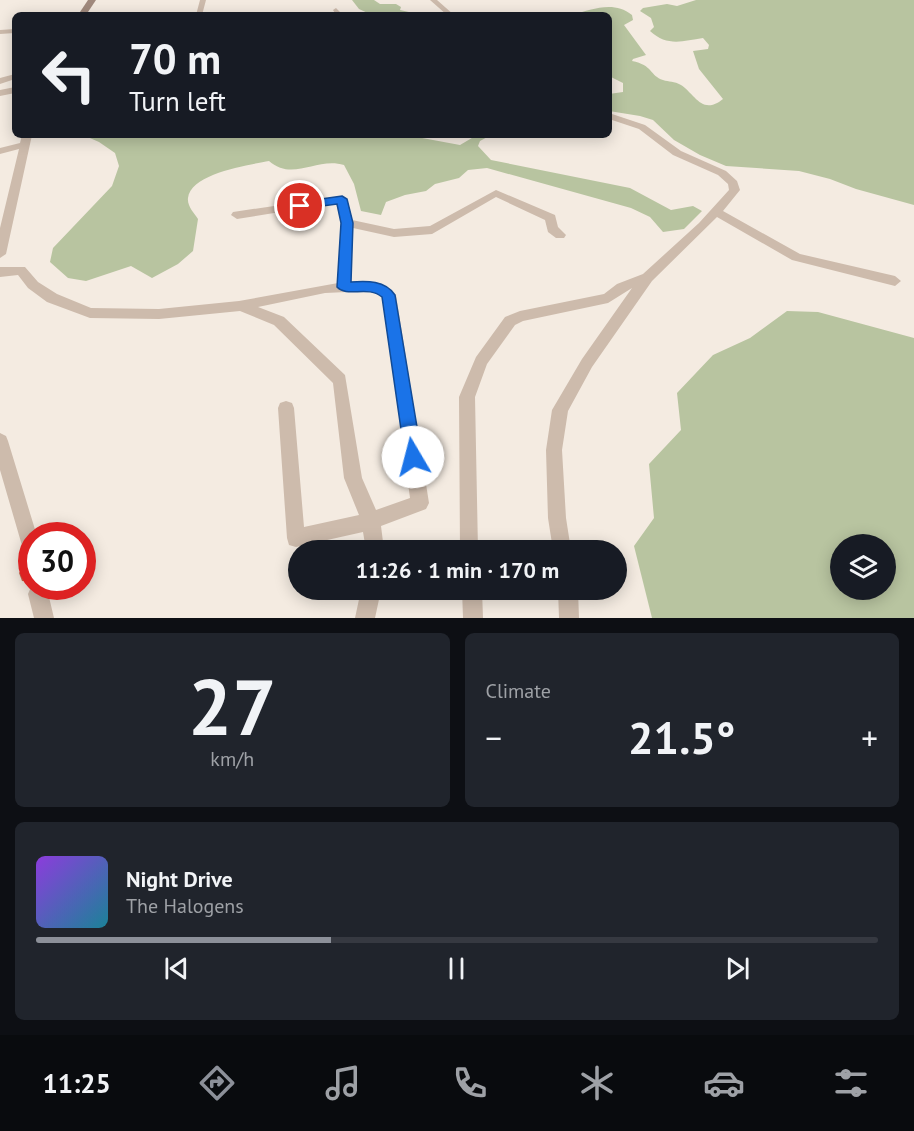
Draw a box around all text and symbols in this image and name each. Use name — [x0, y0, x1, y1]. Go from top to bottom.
text: 70 m — [129, 31, 221, 86]
icon: left — [30, 36, 108, 114]
text: Turn left — [129, 84, 226, 118]
pin — [274, 180, 325, 231]
icon: arrive — [283, 189, 316, 222]
position arrow — [381, 425, 445, 489]
speed limit sign: 30 — [18, 522, 96, 600]
map controls — [830, 534, 896, 600]
button: layers — [830, 534, 896, 600]
text: 11:26 · 1 min · 170 m — [356, 556, 559, 584]
text: 27 — [188, 656, 276, 757]
text: Climate — [486, 678, 551, 704]
text: 21.5° — [628, 708, 735, 766]
text: − — [486, 716, 502, 759]
text: + — [861, 716, 878, 759]
text: km/h — [210, 746, 254, 772]
text: Night Drive — [126, 865, 233, 893]
text: The Halogens — [126, 893, 244, 919]
icon: previous — [160, 952, 193, 985]
icon: pause — [440, 952, 473, 985]
icon: next — [721, 952, 754, 985]
icon: directions — [196, 1062, 238, 1104]
icon: music — [322, 1062, 364, 1104]
icon: phone — [449, 1062, 491, 1104]
icon: climate — [576, 1062, 618, 1104]
icon: car — [703, 1062, 745, 1104]
icon: filters — [830, 1062, 872, 1104]
text: 11:25 — [42, 1066, 111, 1100]

